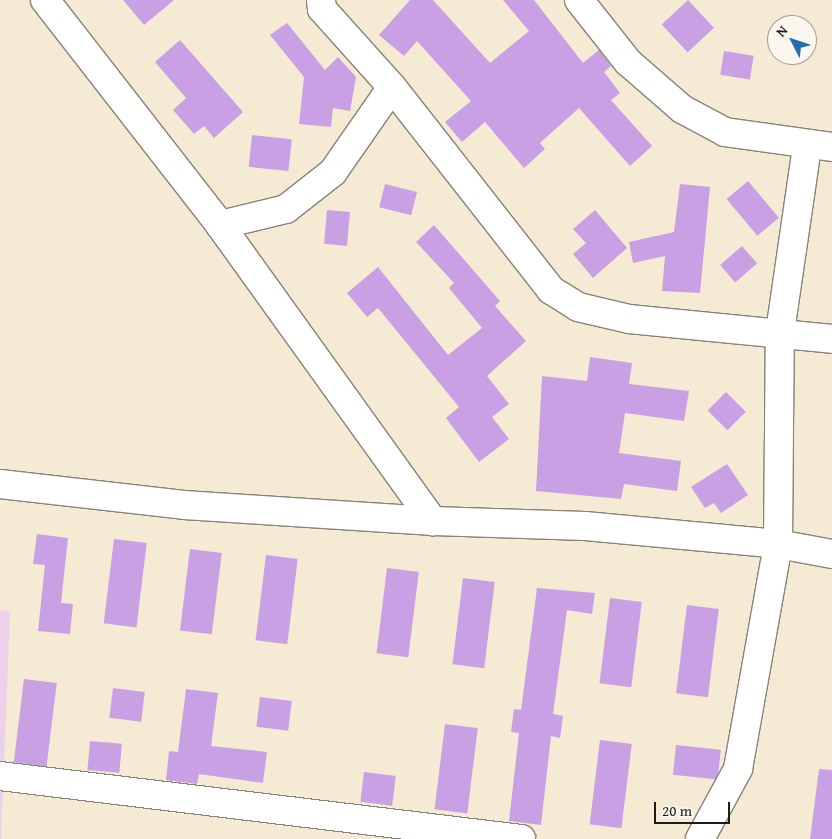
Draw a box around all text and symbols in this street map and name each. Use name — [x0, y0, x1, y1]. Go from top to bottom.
north arrow — [767, 15, 817, 65]
text: N — [771, 21, 792, 41]
scale bar — [657, 792, 733, 824]
text: 20 m — [662, 800, 692, 821]

